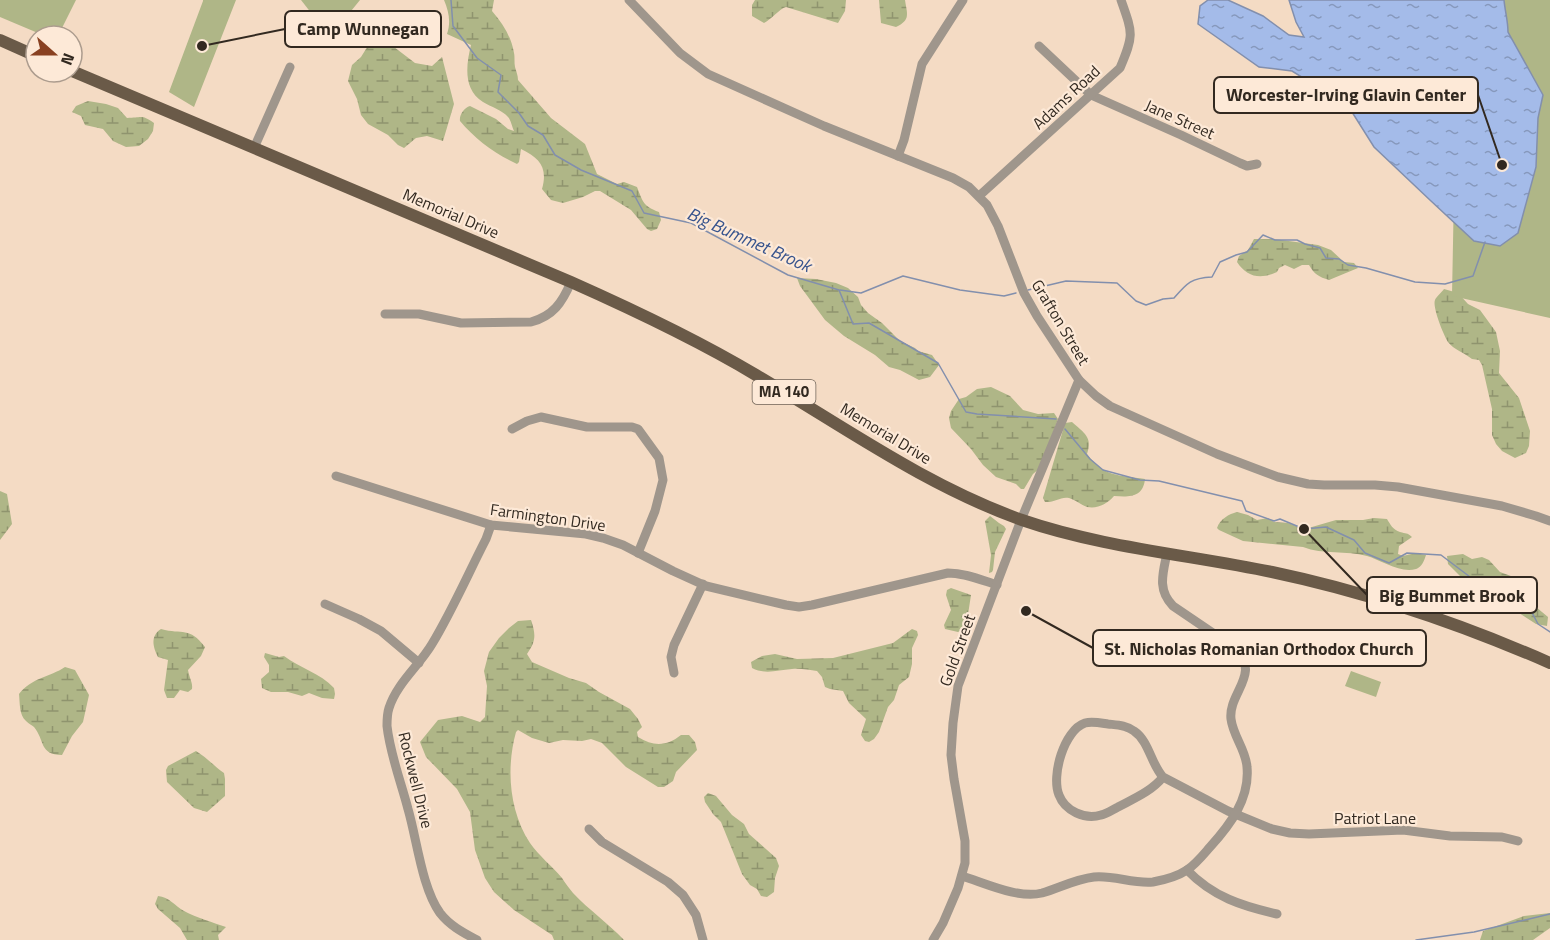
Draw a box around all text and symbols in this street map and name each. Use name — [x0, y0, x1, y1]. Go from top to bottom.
callout: Camp Wunnegan — [285, 11, 441, 47]
text: Camp Wunnegan — [297, 15, 429, 42]
north arrow — [24, 24, 84, 84]
text: N — [55, 50, 81, 69]
street label: Adams Road — [1027, 59, 1105, 135]
callout: Worcester-Irving Glavin Center — [1214, 77, 1478, 113]
text: Worcester-Irving Glavin Center — [1226, 81, 1466, 108]
street label: Jane Street — [1141, 93, 1219, 145]
street label: Memorial Drive — [399, 182, 503, 244]
water label: Big Bummet Brook — [683, 200, 817, 280]
street label: Grafton Street — [1026, 275, 1096, 370]
road number: MA 140 — [752, 380, 816, 404]
street label: Memorial Drive — [836, 396, 936, 470]
street label: Farmington Drive — [489, 497, 607, 537]
callout: Big Bummet Brook — [1367, 577, 1537, 613]
text: Big Bummet Brook — [1379, 582, 1526, 609]
street label: Gold Street — [933, 610, 981, 689]
callout: St. Nicholas Romanian Orthodox Church — [1093, 630, 1426, 666]
text: St. Nicholas Romanian Orthodox Church — [1104, 635, 1414, 662]
street label: Rockwell Drive — [392, 729, 440, 831]
street label: Patriot Lane — [1334, 806, 1416, 830]

